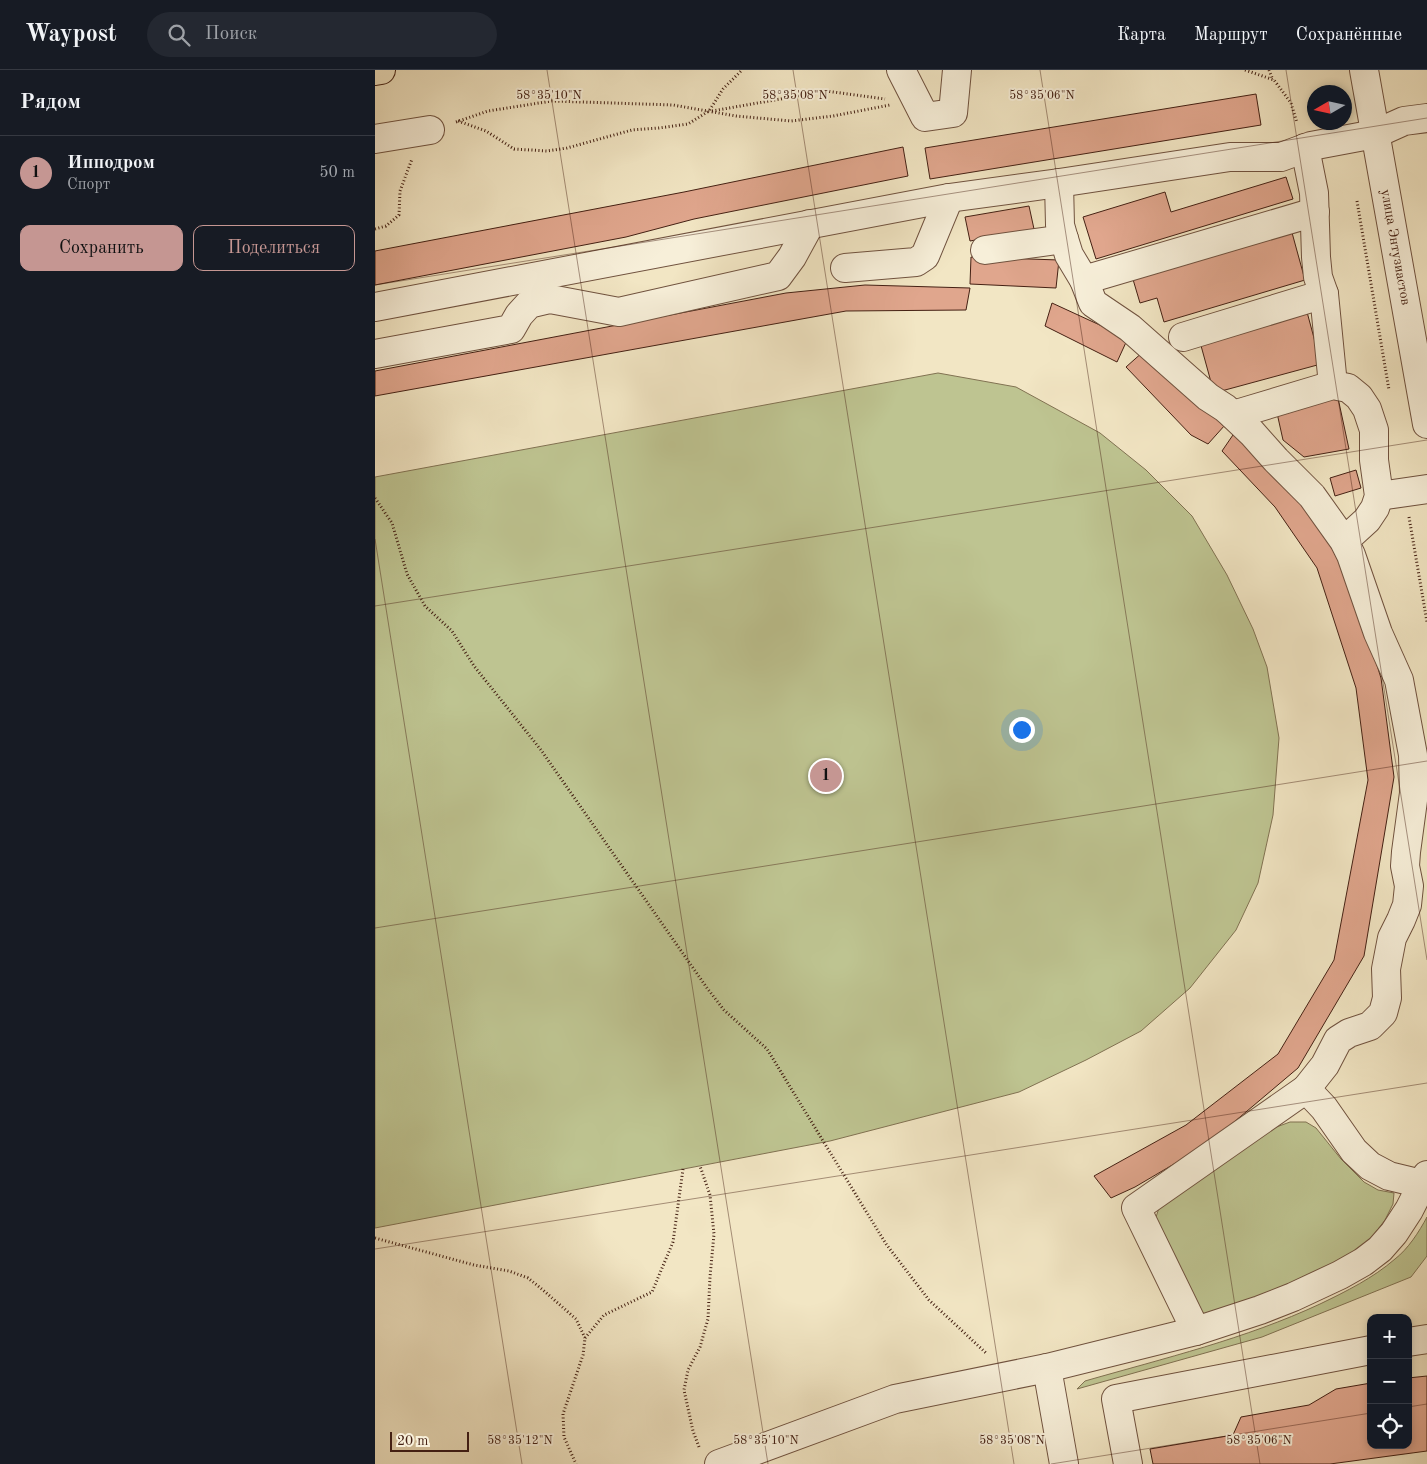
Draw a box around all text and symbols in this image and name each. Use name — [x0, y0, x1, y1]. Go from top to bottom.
search box — [147, 12, 497, 57]
icon: search — [165, 21, 193, 49]
text: Waypost — [25, 23, 117, 47]
text: Поиск — [205, 25, 257, 44]
text: Карта — [1117, 26, 1166, 44]
text: Маршрут — [1194, 26, 1268, 44]
text: Сохранённые — [1296, 26, 1402, 44]
north arrow — [1307, 85, 1352, 130]
text: 58°35'10"N — [516, 89, 582, 102]
text: 58°35'08"N — [762, 89, 828, 102]
text: 58°35'06"N — [1009, 89, 1075, 102]
text: Рядом — [20, 92, 81, 113]
text: Ипподром — [67, 154, 155, 173]
text: 1 — [31, 165, 41, 181]
text: 50 m — [319, 165, 355, 181]
text: Спорт — [67, 177, 110, 193]
street label: улица Энтузиастов — [1378, 188, 1413, 307]
button: Сохранить — [20, 225, 183, 271]
button: Поделиться — [193, 225, 355, 271]
your location — [1009, 717, 1035, 743]
pin: 1 — [810, 757, 842, 795]
map controls — [1367, 1314, 1412, 1449]
button: + — [1367, 1314, 1412, 1359]
button: − — [1367, 1359, 1412, 1404]
button: locate — [1367, 1404, 1412, 1449]
scale bar — [390, 1429, 469, 1452]
text: 20 m — [397, 1434, 428, 1448]
text: 58°35'12"N — [487, 1434, 553, 1447]
text: 58°35'10"N — [733, 1434, 799, 1447]
text: 58°35'08"N — [979, 1434, 1045, 1447]
text: 58°35'06"N — [1226, 1434, 1292, 1447]

